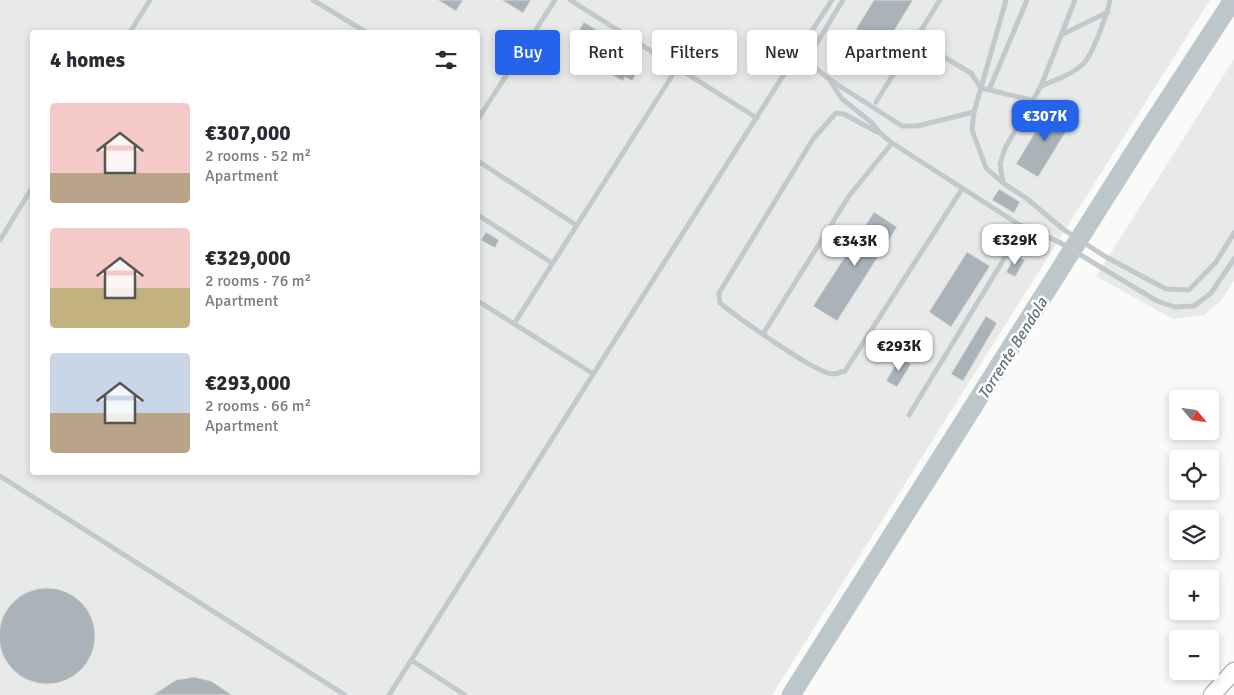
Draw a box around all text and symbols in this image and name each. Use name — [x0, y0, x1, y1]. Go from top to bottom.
chip: Buy — [495, 30, 560, 75]
chip: Rent — [570, 30, 642, 75]
chip: Filters — [652, 30, 737, 75]
chip: New — [747, 30, 817, 75]
chip: Apartment — [827, 30, 945, 75]
icon: filters — [432, 46, 460, 74]
text: 4 homes — [50, 47, 125, 73]
pin: €307K — [1010, 100, 1080, 142]
text: €307K — [1023, 106, 1067, 126]
text: €307,000 — [205, 120, 291, 146]
icon: home — [90, 123, 150, 183]
text: 2 rooms · 52 m² — [205, 146, 311, 166]
text: Apartment — [205, 166, 278, 186]
pin: €343K — [820, 224, 890, 267]
pin: €329K — [980, 224, 1050, 266]
text: €329K — [993, 230, 1037, 250]
text: €343K — [833, 231, 877, 251]
text: €329,000 — [205, 245, 291, 271]
icon: home — [90, 248, 150, 308]
text: 2 rooms · 76 m² — [205, 271, 311, 291]
text: Apartment — [205, 291, 278, 311]
water label: Torrente Bendola — [974, 293, 1053, 403]
pin: €293K — [864, 330, 934, 372]
text: €293K — [877, 336, 921, 356]
text: €293,000 — [205, 370, 291, 396]
icon: home — [90, 373, 150, 433]
north arrow — [1169, 390, 1219, 440]
map controls — [1169, 390, 1219, 680]
text: 2 rooms · 66 m² — [205, 396, 311, 416]
text: Apartment — [205, 416, 278, 436]
button: locate — [1169, 450, 1219, 500]
button: layers — [1169, 510, 1219, 560]
button: + — [1169, 570, 1219, 620]
button: − — [1169, 630, 1219, 680]

